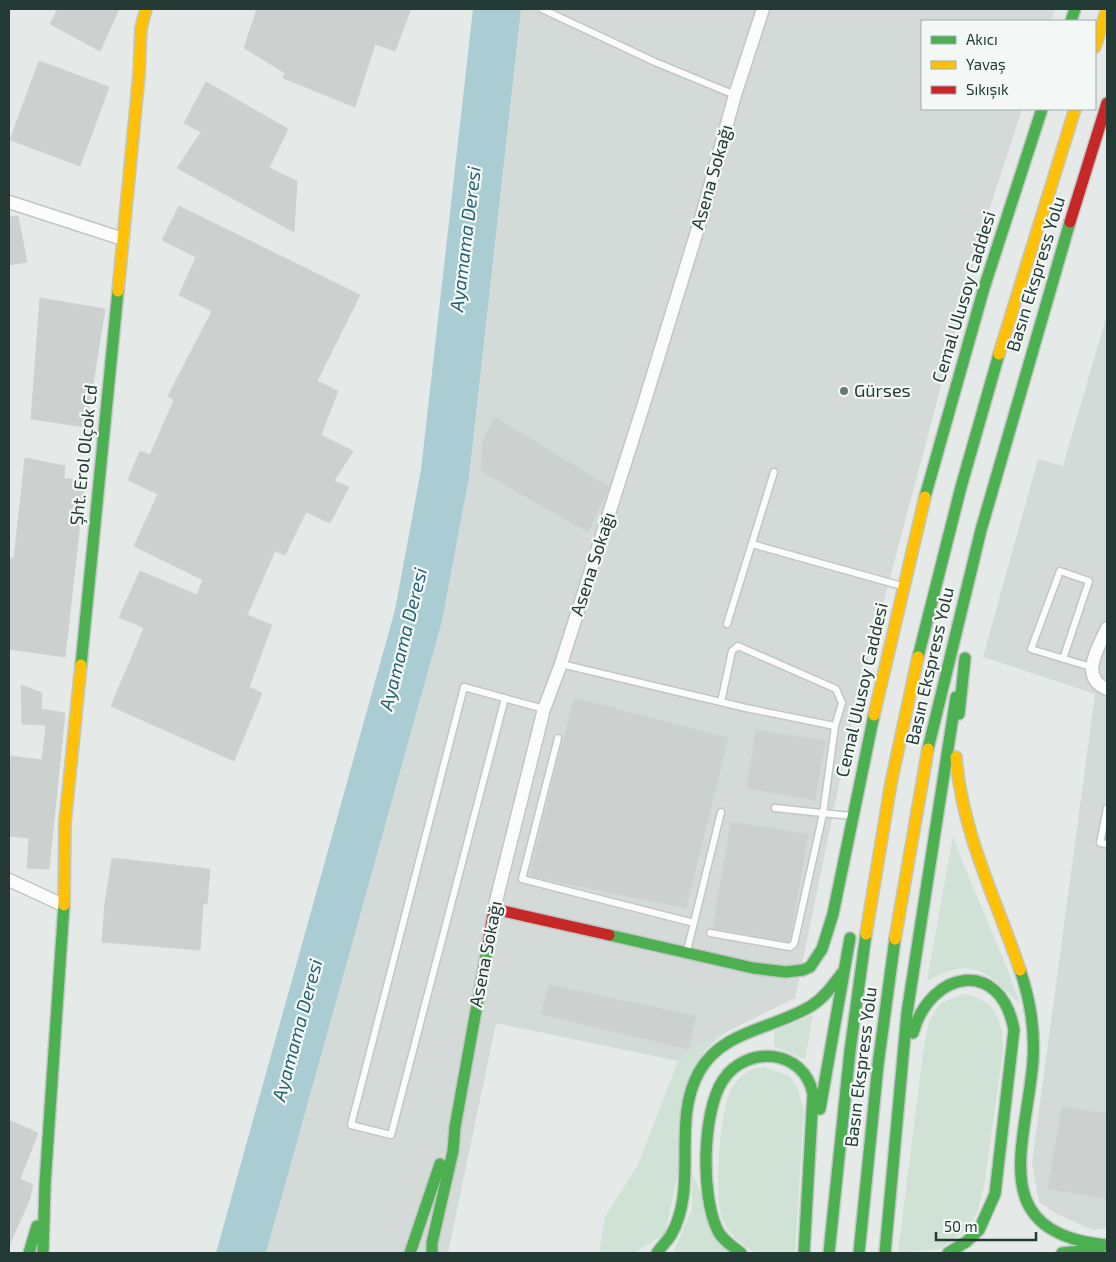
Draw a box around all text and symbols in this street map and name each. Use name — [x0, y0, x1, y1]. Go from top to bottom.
legend — [921, 20, 1096, 110]
text: Akıcı — [966, 30, 998, 48]
text: Yavaş — [966, 55, 1006, 74]
text: Sıkışık — [966, 80, 1009, 99]
street label: Asena Sokağı — [686, 122, 737, 232]
water label: Ayamama Deresi — [444, 165, 486, 314]
street label: Basın Ekspress Yolu — [1001, 193, 1069, 354]
street label: Cemal Ulusoy Caddesi — [926, 208, 1000, 385]
place label: Gürses — [854, 379, 911, 401]
street label: Şht. Erol Olçok Cd — [65, 383, 102, 527]
marker: Gürses — [838, 385, 850, 397]
street label: Asena Sokağı — [565, 509, 619, 619]
water label: Ayamama Deresi — [373, 565, 432, 714]
street label: Basın Ekspress Yolu — [900, 585, 958, 747]
street label: Cemal Ulusoy Caddesi — [830, 600, 892, 779]
street label: Asena Sokağı — [464, 899, 506, 1009]
water label: Ayamama Deresi — [266, 956, 328, 1105]
street label: Basın Ekspress Yolu — [839, 985, 881, 1148]
scale bar — [936, 1210, 1036, 1242]
text: 50 m — [944, 1217, 978, 1235]

